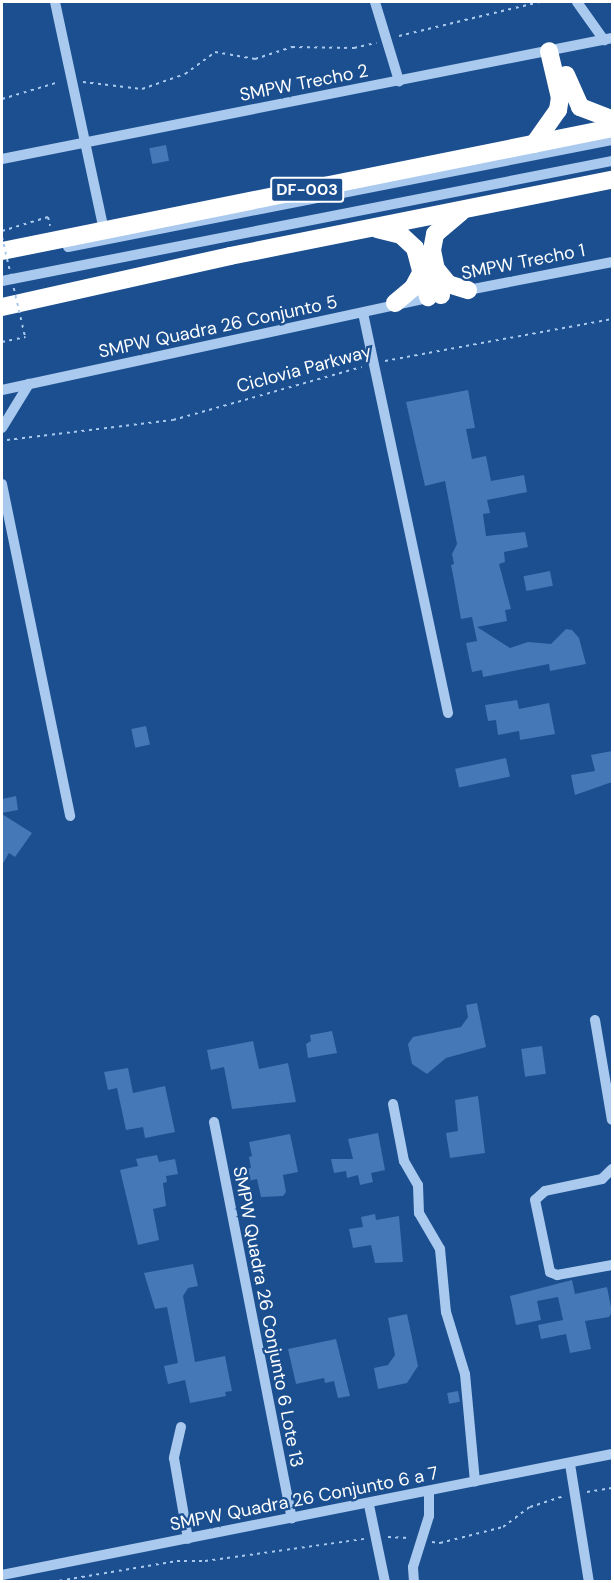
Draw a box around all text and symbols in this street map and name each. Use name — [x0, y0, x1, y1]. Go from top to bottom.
street label: SMPW Trecho 2 — [238, 60, 370, 106]
road number: DF-003 — [270, 177, 344, 203]
street label: SMPW Trecho 1 — [459, 239, 587, 285]
street label: SMPW Quadra 26 Conjunto 5 — [97, 291, 339, 363]
street label: Ciclovia Parkway — [234, 341, 374, 397]
street label: SMPW Quadra 26 Conjunto 6 Lote 13 — [228, 1165, 308, 1469]
street label: SMPW Quadra 26 Conjunto 6 a 7 — [168, 1462, 440, 1536]

